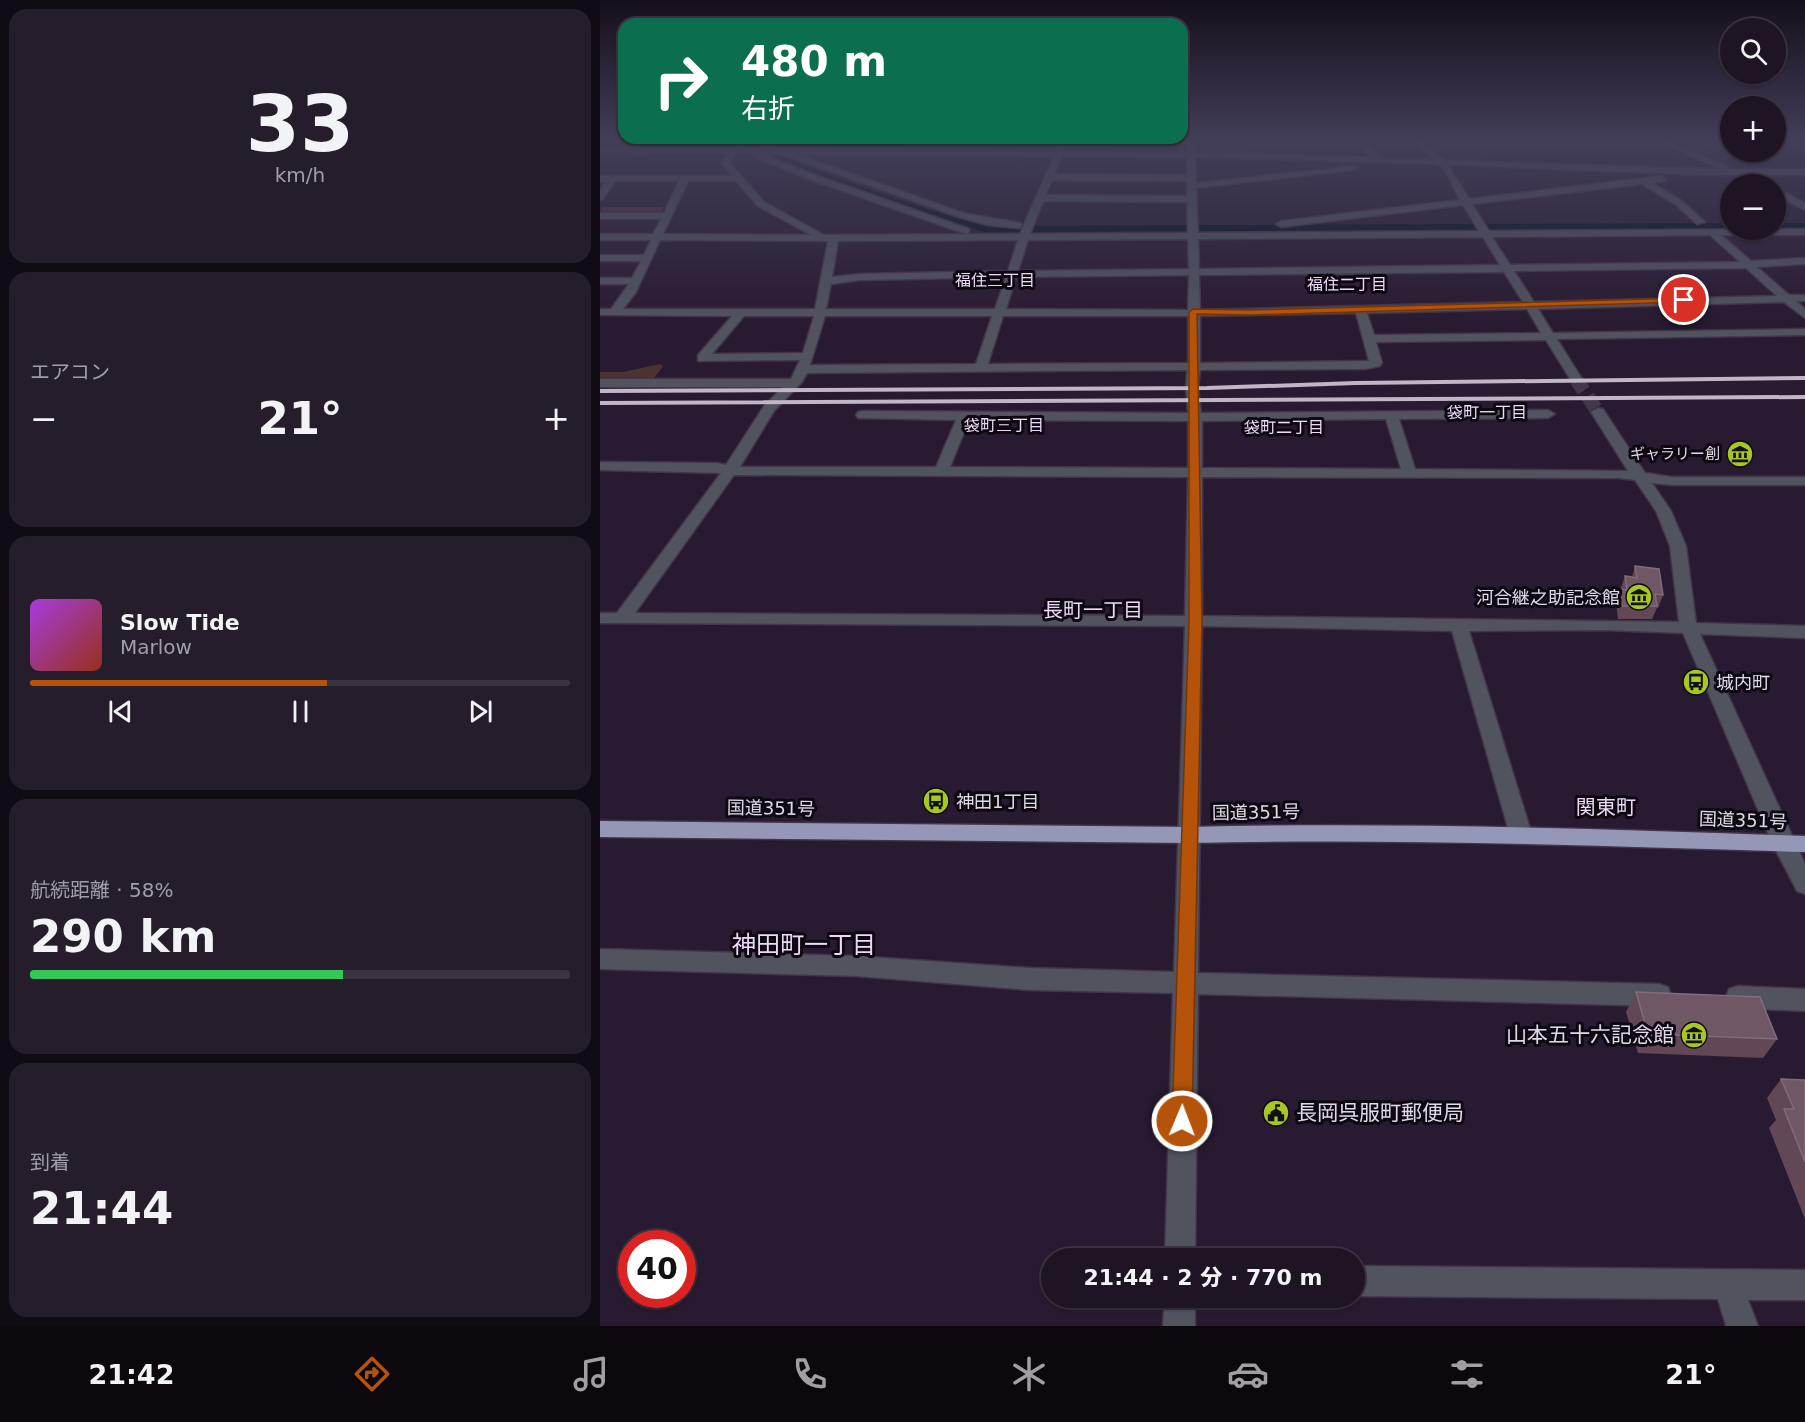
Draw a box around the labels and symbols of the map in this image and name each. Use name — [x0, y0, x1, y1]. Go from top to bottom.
district label: 福住三丁目 — [955, 271, 1035, 290]
pin — [1658, 274, 1709, 325]
district label: 福住二丁目 — [1307, 275, 1387, 294]
district label: 袋町一丁目 — [1447, 403, 1527, 422]
district label: 袋町三丁目 — [964, 416, 1044, 435]
district label: 袋町二丁目 — [1244, 418, 1324, 437]
museum icon: ギャラリー創 — [1725, 439, 1755, 469]
place label: ギャラリー創 — [1630, 445, 1720, 463]
museum icon: 河合継之助記念館 — [1624, 582, 1654, 612]
place label: 河合継之助記念館 — [1476, 587, 1620, 608]
district label: 長町一丁目 — [1043, 598, 1143, 622]
bus stop icon: 城内町 — [1681, 667, 1711, 697]
place label: 城内町 — [1716, 672, 1770, 693]
bus stop icon: 神田1丁目 — [921, 786, 951, 816]
place label: 神田1丁目 — [956, 791, 1039, 812]
district label: 関東町 — [1576, 795, 1636, 819]
street label: 国道351号 — [727, 797, 815, 819]
street label: 国道351号 — [1212, 801, 1300, 823]
street label: 国道351号 — [1698, 808, 1788, 832]
district label: 神田町一丁目 — [732, 931, 876, 959]
museum icon: 山本五十六記念館 — [1679, 1020, 1709, 1050]
place label: 山本五十六記念館 — [1506, 1023, 1674, 1047]
position arrow — [1150, 1089, 1214, 1153]
public building icon: 長岡呉服町郵便局 — [1261, 1098, 1291, 1128]
place label: 長岡呉服町郵便局 — [1296, 1101, 1464, 1125]
speed limit sign: 40 — [618, 1230, 696, 1308]

